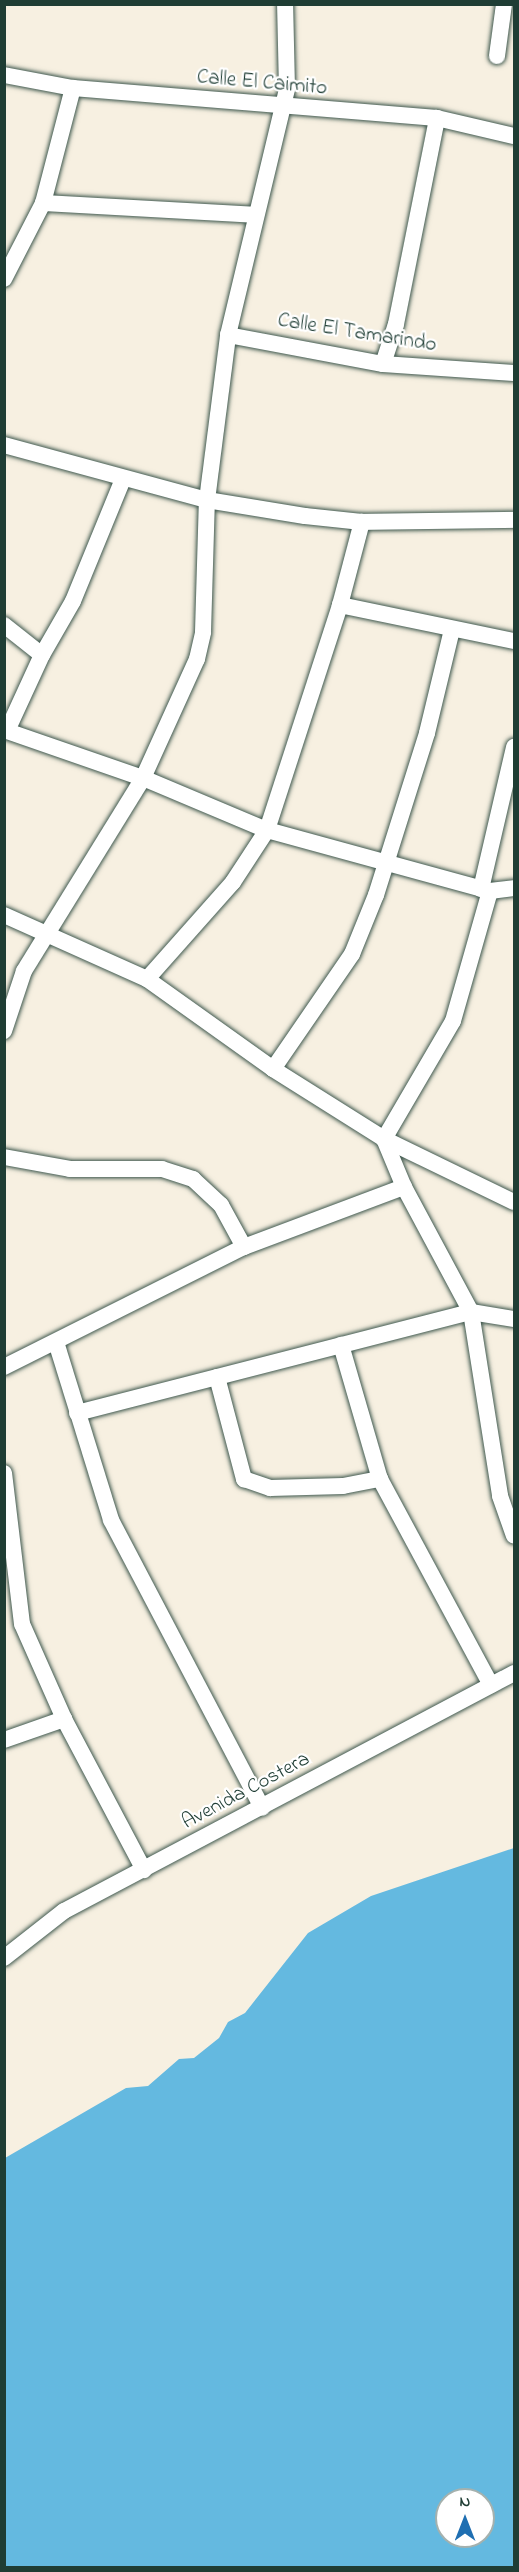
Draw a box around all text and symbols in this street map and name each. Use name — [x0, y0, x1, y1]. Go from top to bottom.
street label: Calle El Caimito — [196, 65, 328, 101]
street label: Calle El Tamarindo — [276, 308, 438, 358]
street label: Avenida Costera — [178, 1747, 314, 1835]
north arrow — [435, 2488, 495, 2548]
text: N — [460, 2490, 470, 2514]

